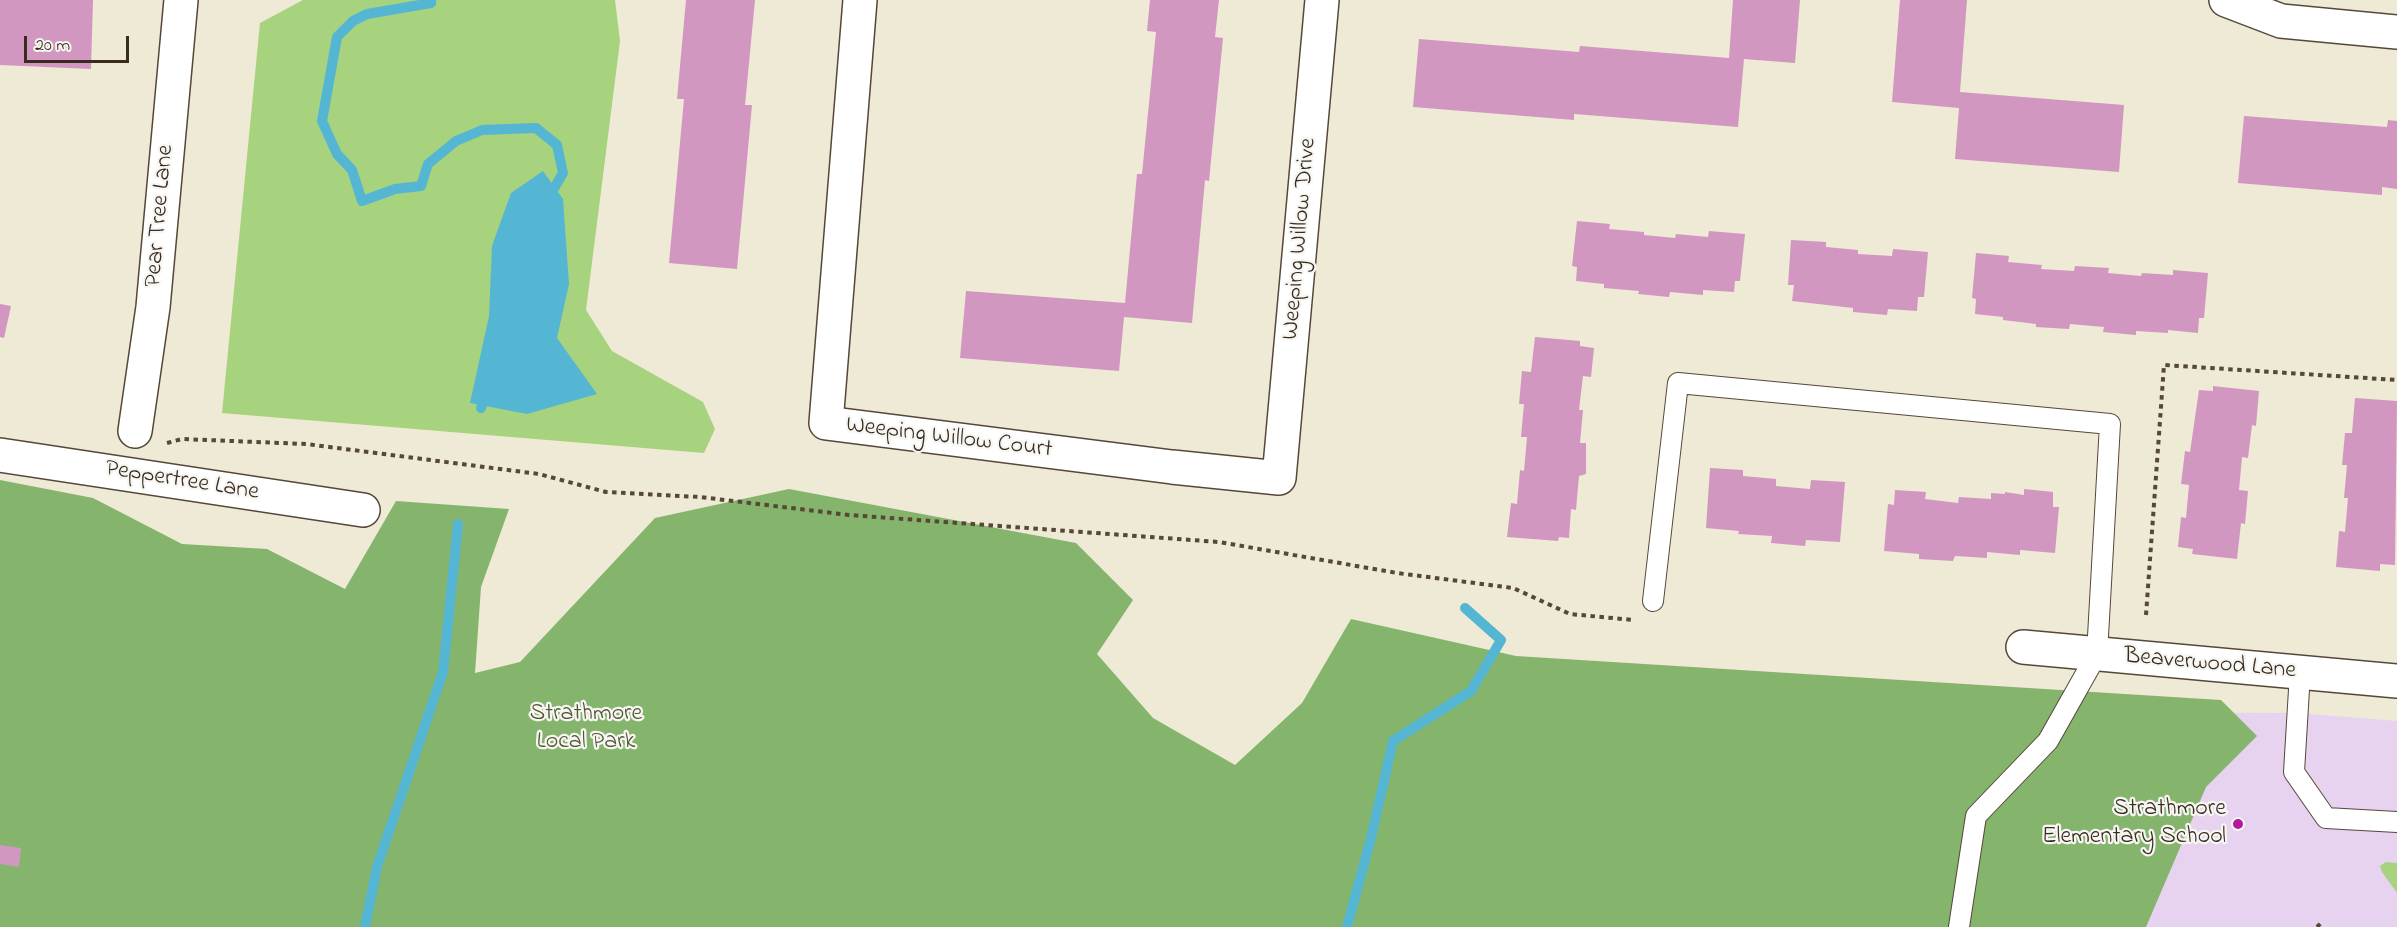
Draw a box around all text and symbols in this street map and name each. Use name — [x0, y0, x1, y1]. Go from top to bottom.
scale bar — [27, 24, 132, 62]
text: 20 m — [35, 33, 70, 59]
street label: Weeping Willow Drive — [1278, 137, 1324, 341]
street label: Pear Tree Lane — [140, 144, 182, 288]
street label: Weeping Willow Court — [844, 412, 1054, 466]
street label: Peppertree Lane — [103, 456, 261, 508]
street label: Beaverwood Lane — [2123, 643, 2297, 687]
park label: Strathmore Local Park — [530, 701, 642, 757]
place label: Strathmore Elementary School — [2042, 796, 2226, 852]
marker: Strathmore Elementary School — [2231, 817, 2245, 831]

